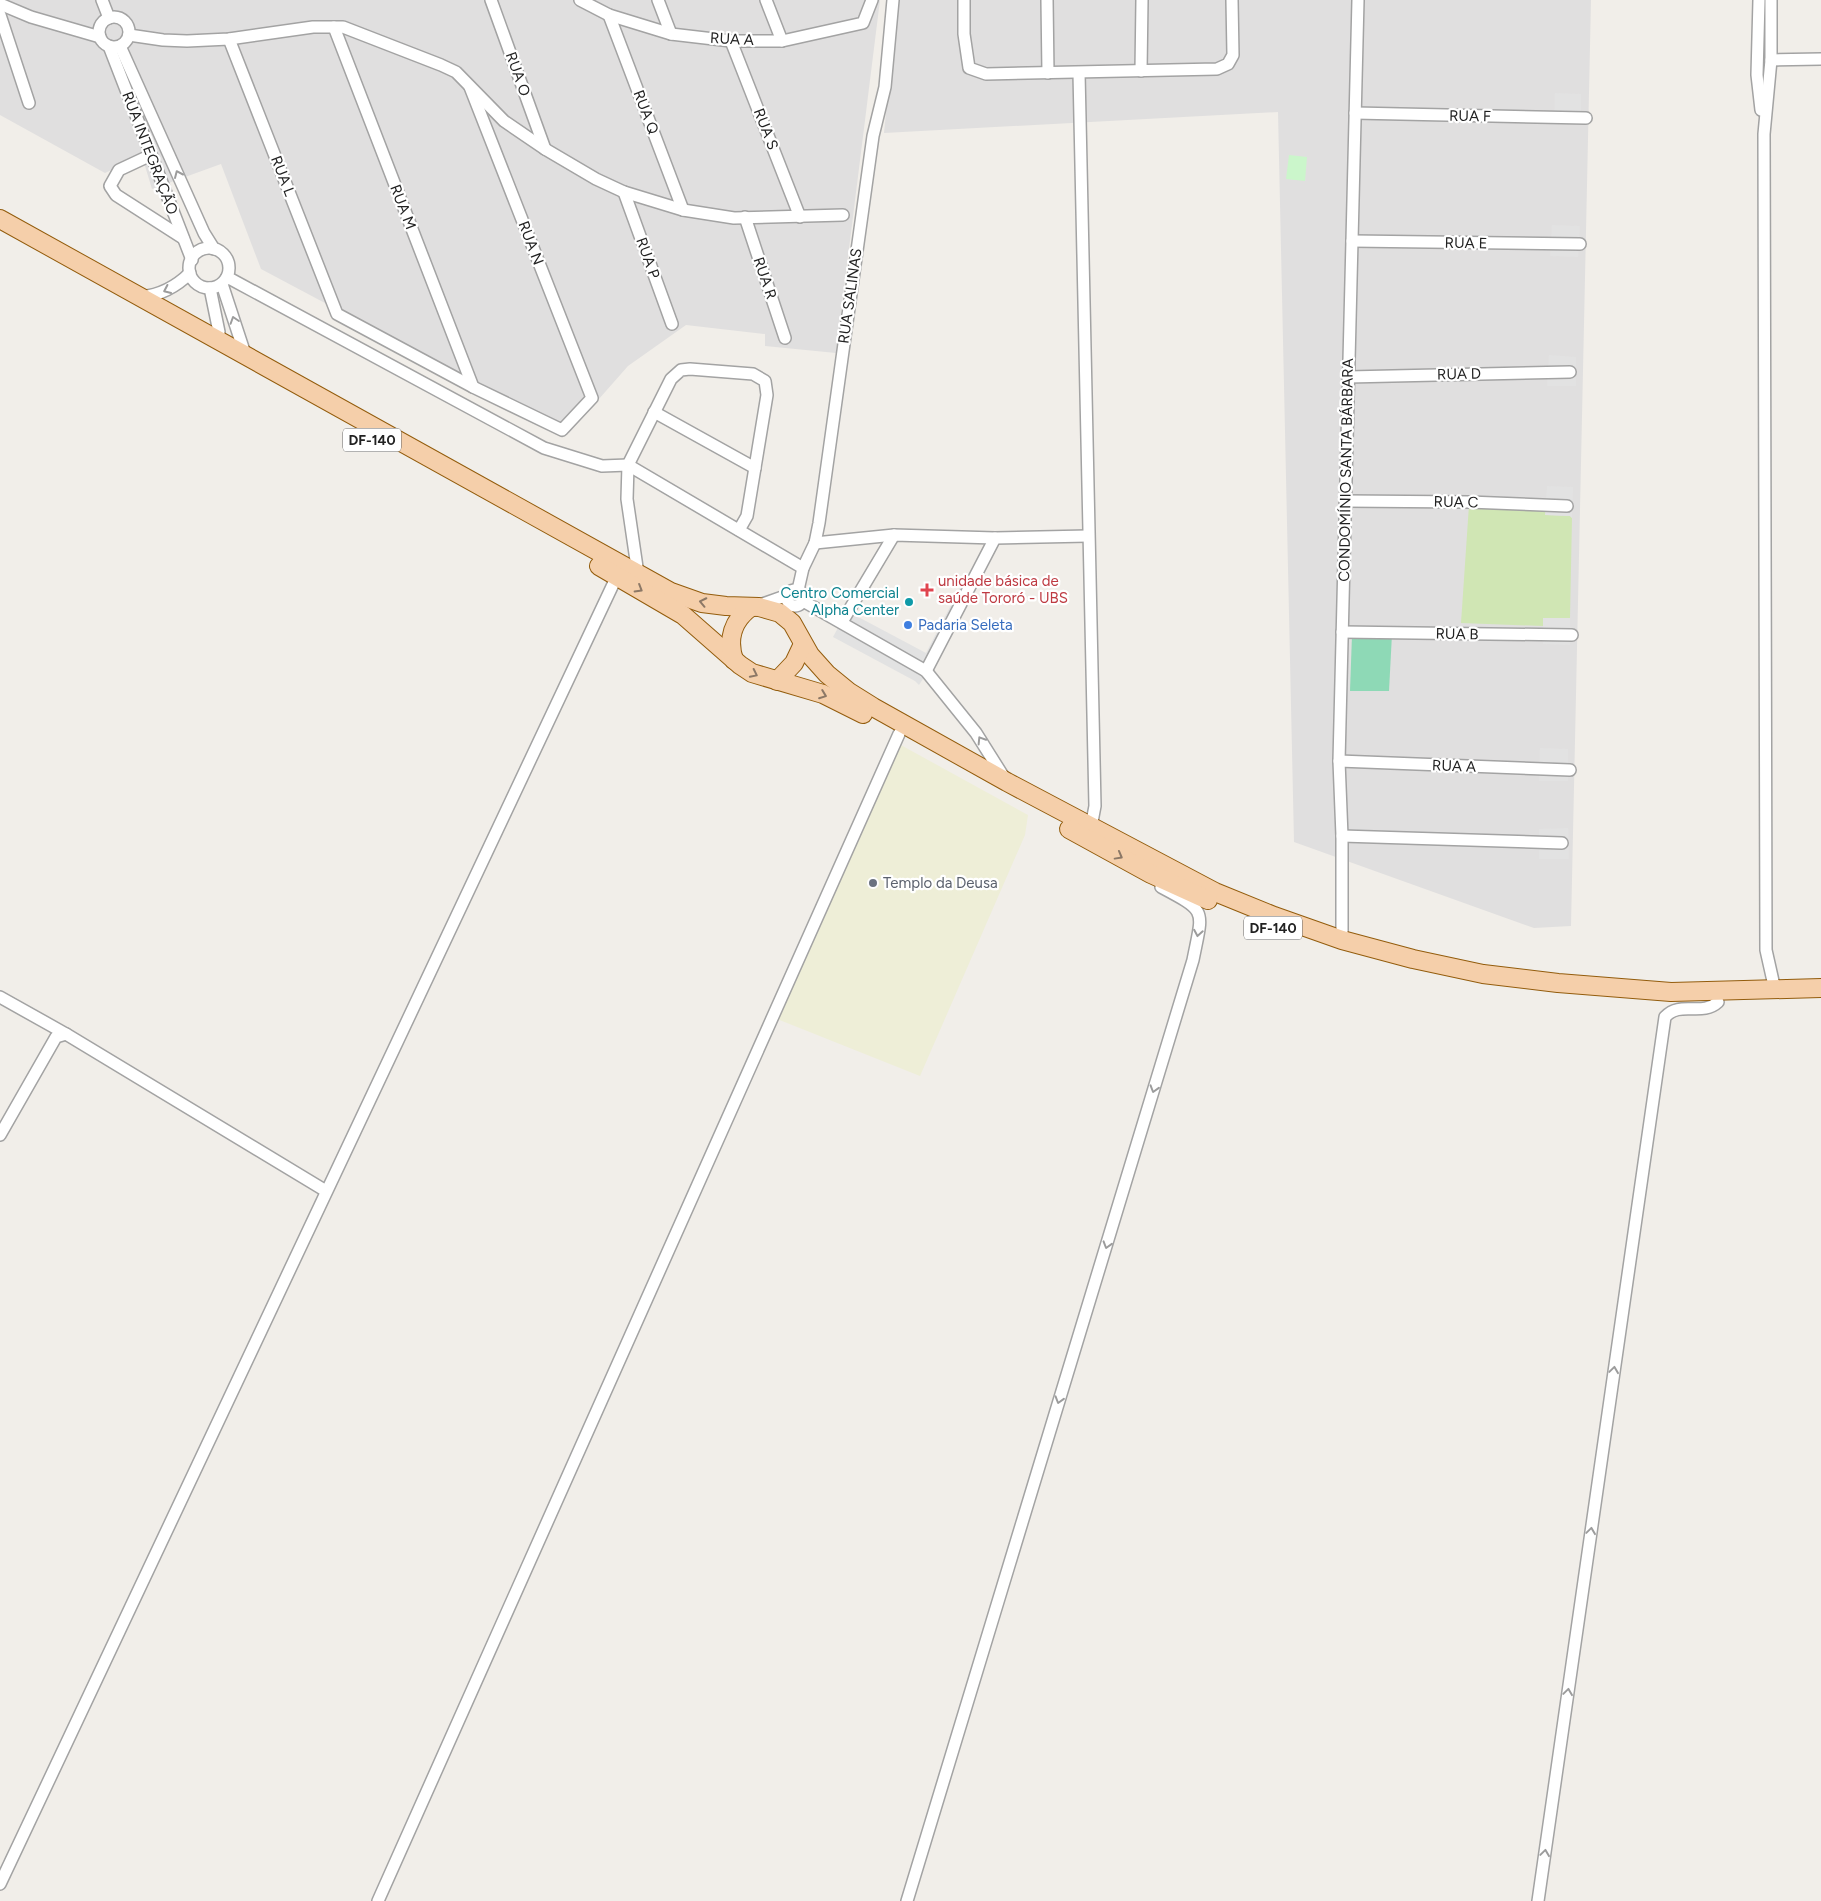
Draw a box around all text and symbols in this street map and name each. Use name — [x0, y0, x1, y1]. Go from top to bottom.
street label: RUA A — [710, 29, 754, 49]
street label: RUA O — [502, 50, 534, 98]
street label: RUA Q — [629, 88, 663, 136]
street label: RUA INTEGRAÇÃO — [118, 89, 182, 217]
street label: RUA S — [750, 106, 782, 152]
street label: RUA F — [1449, 107, 1491, 125]
street label: RUA L — [267, 153, 299, 199]
one-way arrow — [173, 170, 184, 179]
street label: RUA M — [386, 182, 420, 232]
street label: RUA N — [514, 219, 548, 267]
street label: RUA E — [1444, 234, 1488, 252]
street label: RUA P — [632, 235, 664, 281]
street label: RUA SALINAS — [834, 247, 866, 345]
street label: RUA R — [749, 255, 781, 301]
one-way arrow — [163, 284, 172, 294]
one-way arrow — [230, 317, 240, 325]
street label: CONDOMÍNIO SANTA BÁRBARA — [1335, 358, 1357, 582]
street label: RUA D — [1437, 365, 1481, 383]
road number: DF-140 — [343, 428, 401, 452]
street label: RUA C — [1434, 493, 1479, 511]
place label: unidade básica de saúde Tororó - UBS — [938, 572, 1068, 607]
one-way arrow — [633, 583, 642, 593]
marker: unidade básica de saúde Tororó - UBS — [920, 583, 934, 597]
place label: Centro Comercial Alpha Center — [780, 584, 899, 619]
marker: Centro Comercial Alpha Center — [903, 596, 915, 608]
one-way arrow — [698, 598, 707, 608]
place label: Padaria Seleta — [918, 616, 1013, 634]
marker: Padaria Seleta — [902, 619, 914, 631]
street label: RUA B — [1435, 625, 1479, 643]
one-way arrow — [749, 667, 758, 678]
one-way arrow — [818, 688, 827, 699]
one-way arrow — [977, 737, 987, 746]
street label: RUA A — [1432, 756, 1476, 776]
one-way arrow — [1114, 850, 1123, 860]
place label: Templo da Deusa — [883, 874, 998, 892]
marker: Templo da Deusa — [867, 877, 879, 889]
road number: DF-140 — [1244, 916, 1302, 940]
one-way arrow — [1194, 928, 1204, 937]
one-way arrow — [1149, 1084, 1159, 1093]
one-way arrow — [1102, 1240, 1112, 1248]
one-way arrow — [1608, 1366, 1619, 1374]
one-way arrow — [1055, 1395, 1065, 1404]
one-way arrow — [1585, 1527, 1596, 1535]
one-way arrow — [1562, 1688, 1573, 1696]
one-way arrow — [1539, 1848, 1550, 1856]

